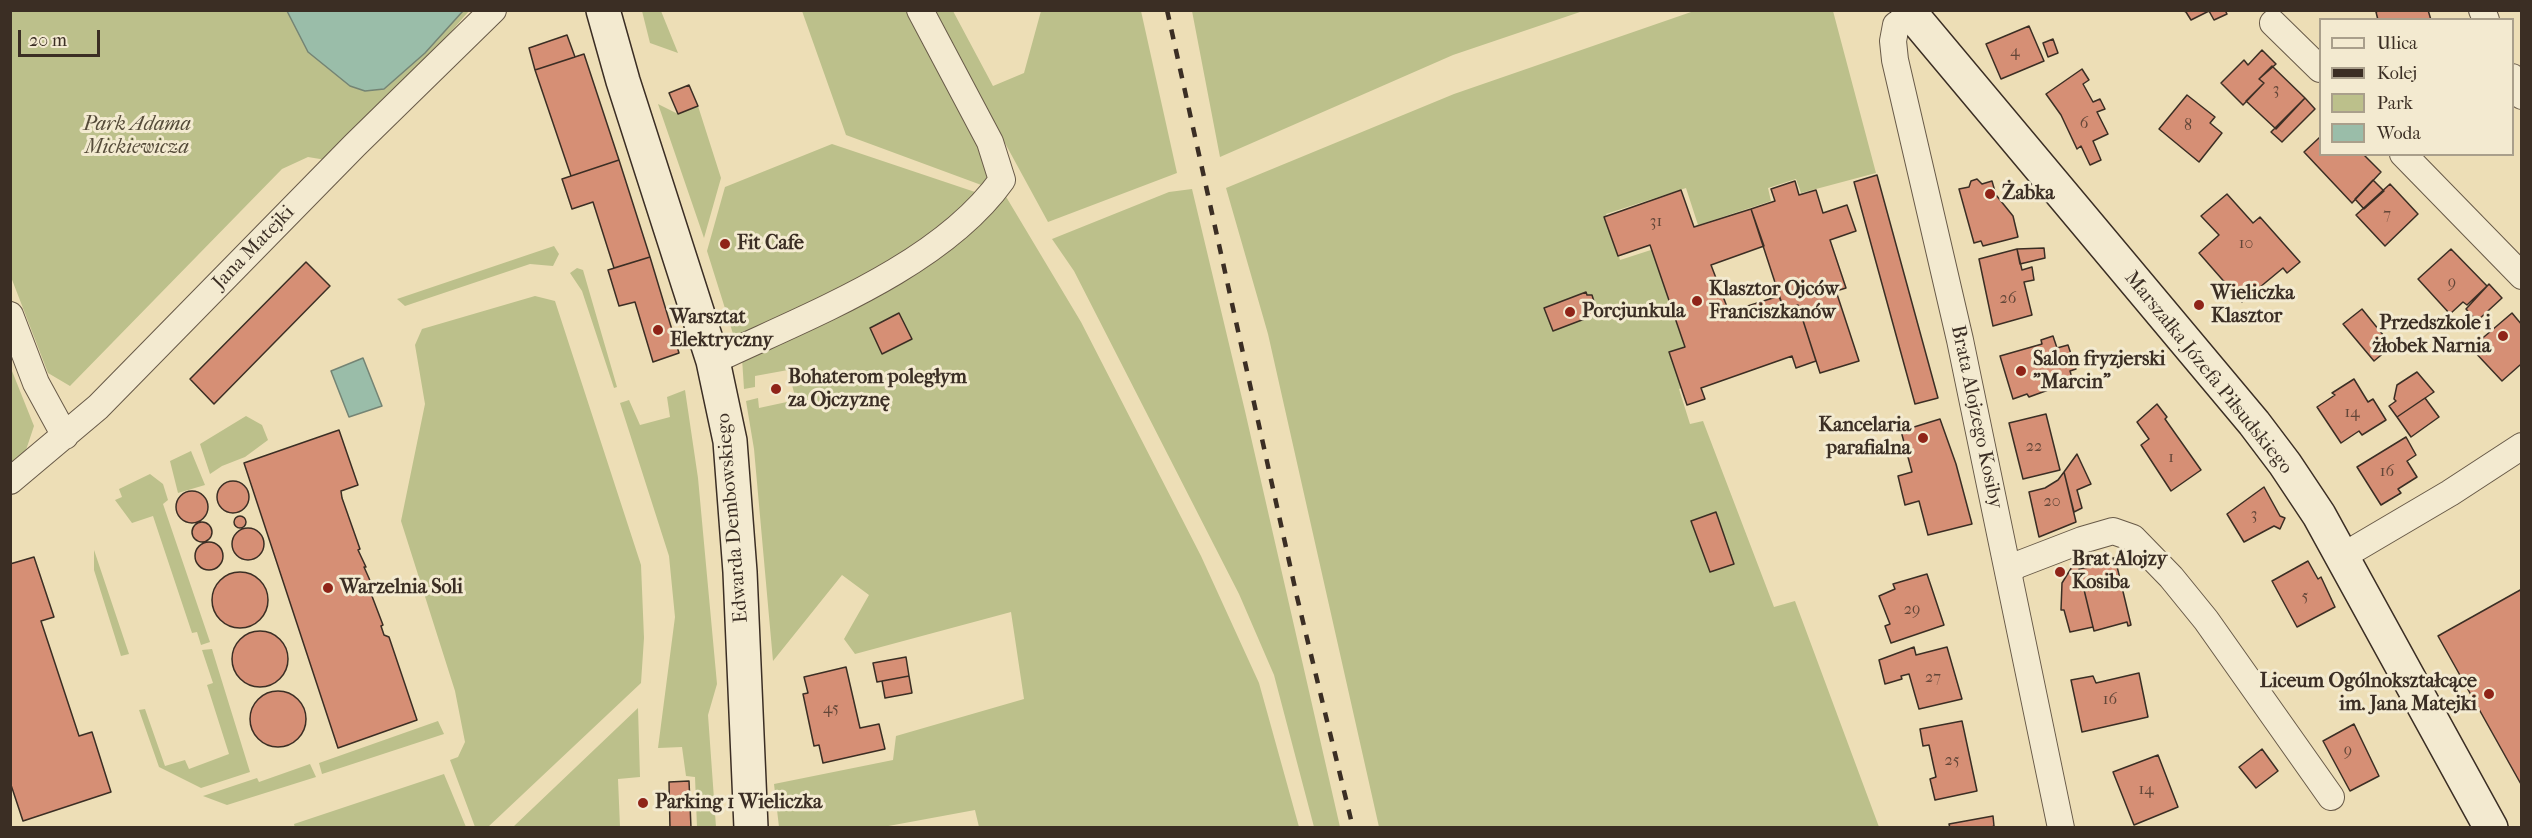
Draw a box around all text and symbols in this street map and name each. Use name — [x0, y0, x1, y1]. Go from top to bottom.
scale bar — [21, 18, 104, 56]
legend — [2319, 18, 2514, 156]
text: 20 m — [29, 30, 67, 51]
text: Ulica — [2377, 33, 2417, 54]
house number: 4 — [2010, 42, 2020, 62]
text: Kolej — [2377, 63, 2417, 84]
house number: 3 — [2273, 80, 2279, 100]
text: Park — [2377, 93, 2413, 114]
park label: Park Adama Mickiewicza — [83, 113, 191, 160]
house number: 6 — [2080, 114, 2088, 134]
house number: 8 — [2184, 116, 2192, 136]
text: Woda — [2377, 123, 2421, 144]
place label: Żabka — [2002, 182, 2055, 206]
marker: Żabka — [1983, 187, 1997, 201]
street label: Jana Matejki — [208, 201, 300, 295]
house number: 7 — [2383, 205, 2391, 225]
house number: 31 — [1650, 212, 1662, 232]
place label: Fit Cafe — [737, 232, 804, 256]
house number: 10 — [2239, 234, 2253, 254]
marker: Fit Cafe — [718, 237, 732, 251]
street label: Marszałka Józefa Piłsudskiego — [2119, 267, 2297, 479]
house number: 9 — [2448, 273, 2456, 293]
place label: Klasztor Ojców Franciszkanów — [1709, 278, 1839, 325]
place label: Wieliczka Klasztor — [2211, 282, 2295, 329]
house number: 26 — [2000, 289, 2016, 309]
marker: Klasztor Ojców Franciszkanów — [1690, 294, 1704, 308]
marker: Wieliczka Klasztor — [2192, 298, 2206, 312]
place label: Porcjunkula — [1582, 300, 1685, 324]
marker: Porcjunkula — [1563, 305, 1577, 319]
place label: Warsztat Elektryczny — [670, 306, 773, 353]
place label: Przedszkole i żłobek Narnia — [2373, 312, 2491, 359]
marker: Warsztat Elektryczny — [651, 323, 665, 337]
street label: Brata Alojzego Kosiby — [1945, 323, 2007, 511]
marker: Przedszkole i żłobek Narnia — [2496, 329, 2510, 343]
place label: Salon fryzjerski "Marcin" — [2033, 348, 2166, 395]
marker: Salon fryzjerski "Marcin" — [2014, 364, 2028, 378]
place label: Bohaterom poległym za Ojczyznę — [788, 366, 967, 413]
marker: Bohaterom poległym za Ojczyznę — [769, 382, 783, 396]
house number: 14 — [2344, 403, 2360, 423]
street label: Edwarda Dembowskiego — [712, 412, 754, 624]
place label: Kancelaria parafialna — [1818, 414, 1911, 461]
marker: Kancelaria parafialna — [1916, 431, 1930, 445]
house number: 22 — [2026, 437, 2042, 457]
house number: 1 — [2168, 448, 2174, 468]
house number: 16 — [2380, 462, 2394, 482]
house number: 20 — [2043, 492, 2061, 512]
house number: 3 — [2251, 505, 2257, 525]
place label: Brat Alojzy Kosiba — [2072, 548, 2167, 595]
marker: Brat Alojzy Kosiba — [2053, 565, 2067, 579]
place label: Warzelnia Soli — [340, 576, 463, 600]
marker: Warzelnia Soli — [321, 581, 335, 595]
house number: 5 — [2302, 587, 2308, 607]
house number: 29 — [1904, 600, 1920, 620]
house number: 27 — [1925, 668, 1941, 688]
place label: Liceum Ogólnokształcące im. Jana Matejki — [2260, 670, 2477, 717]
marker: Liceum Ogólnokształcące im. Jana Matejki — [2482, 687, 2496, 701]
house number: 16 — [2103, 690, 2117, 710]
house number: 45 — [823, 699, 839, 719]
house number: 9 — [2344, 741, 2352, 761]
house number: 25 — [1944, 751, 1960, 771]
house number: 14 — [2138, 780, 2154, 800]
place label: Parking 1 Wieliczka — [655, 791, 822, 815]
marker: Parking 1 Wieliczka — [636, 796, 650, 810]

